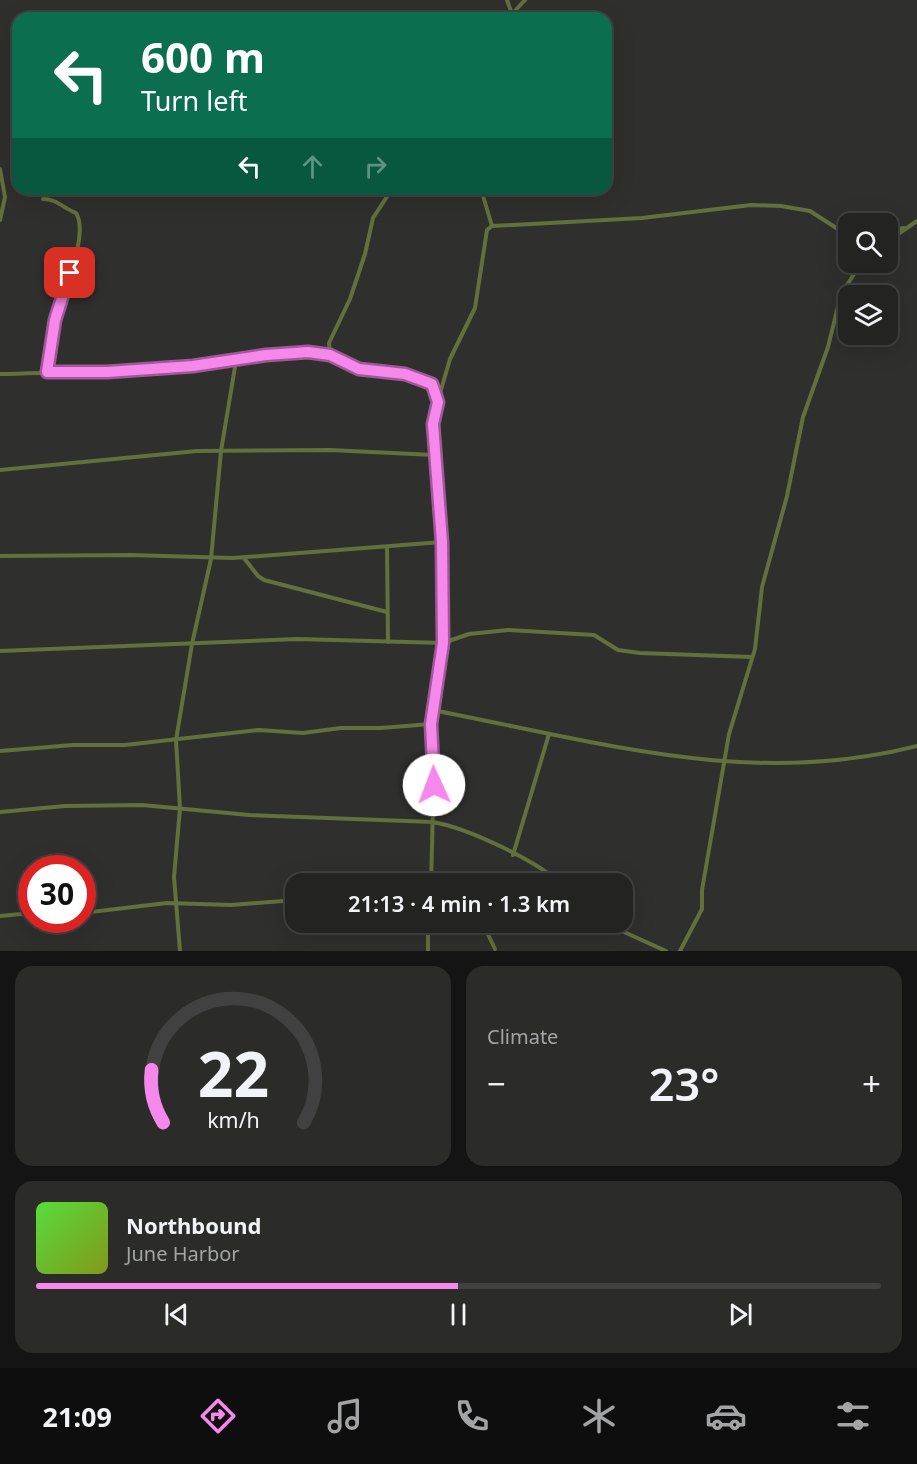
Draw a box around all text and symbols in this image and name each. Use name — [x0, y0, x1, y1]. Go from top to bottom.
text: 600 m — [141, 28, 265, 85]
icon: left — [42, 36, 120, 114]
text: Turn left — [141, 82, 247, 119]
icon: left — [233, 150, 266, 183]
icon: ahead — [296, 150, 329, 183]
icon: right — [359, 150, 392, 183]
map controls — [838, 213, 898, 345]
button: search — [838, 213, 898, 273]
pin — [44, 247, 95, 298]
icon: arrive — [53, 256, 86, 289]
button: layers — [838, 285, 898, 345]
position arrow — [402, 753, 466, 817]
speed limit sign: 30 — [18, 855, 96, 933]
text: 21:13 · 4 min · 1.3 km — [348, 888, 570, 918]
text: Climate — [487, 1023, 558, 1050]
text: 22 — [197, 1030, 269, 1115]
text: 23° — [649, 1053, 719, 1114]
text: − — [487, 1061, 506, 1106]
text: + — [862, 1061, 881, 1106]
text: km/h — [207, 1105, 259, 1134]
text: Northbound — [126, 1210, 261, 1240]
text: June Harbor — [126, 1240, 240, 1267]
icon: previous — [160, 1298, 193, 1331]
icon: pause — [442, 1298, 475, 1331]
icon: next — [724, 1298, 757, 1331]
icon: directions — [197, 1395, 239, 1437]
icon: music — [324, 1395, 366, 1437]
icon: phone — [451, 1395, 493, 1437]
icon: climate — [578, 1395, 620, 1437]
icon: car — [705, 1395, 747, 1437]
icon: filters — [832, 1395, 874, 1437]
text: 21:09 — [43, 1398, 112, 1435]

